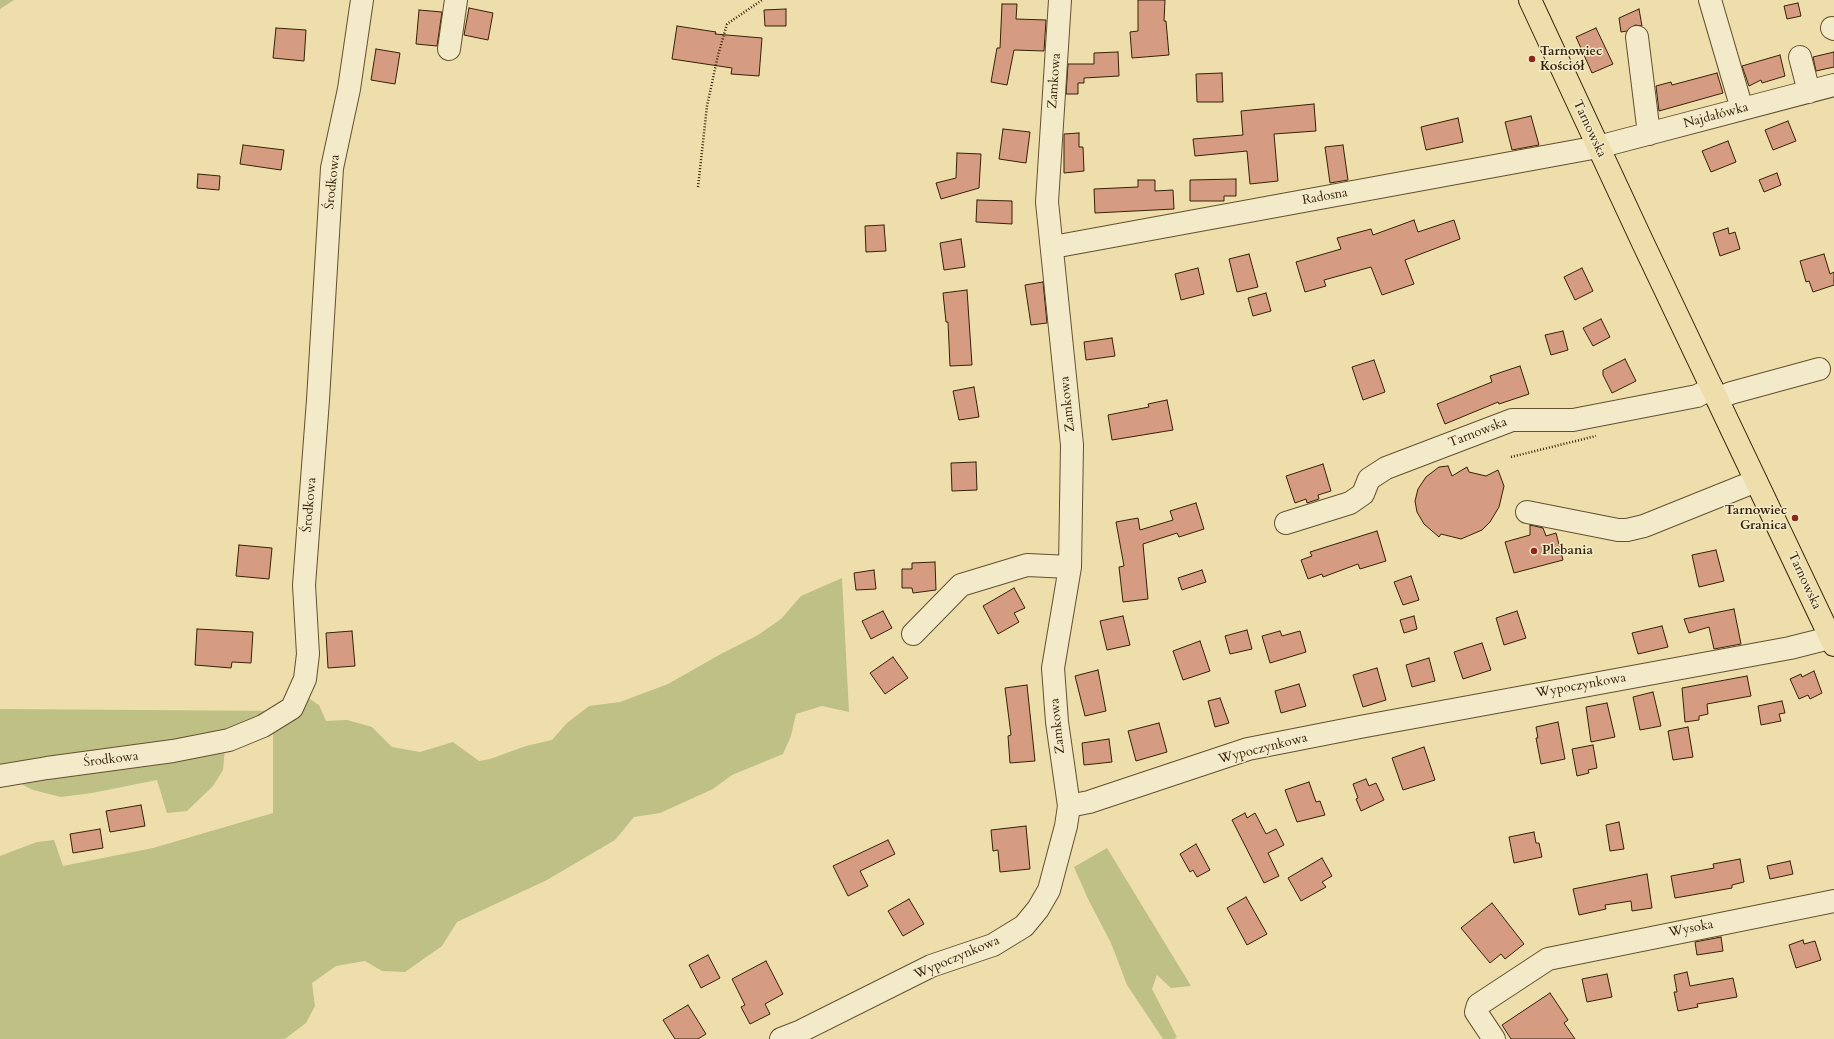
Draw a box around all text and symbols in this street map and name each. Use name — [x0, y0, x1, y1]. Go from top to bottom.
place label: Tarnowiec Kościół — [1540, 44, 1602, 75]
street label: Zamkowa — [1045, 53, 1065, 109]
marker: Tarnowiec Kościół — [1527, 54, 1537, 64]
street label: Tarnowska — [1569, 98, 1609, 160]
street label: Najdałówka — [1682, 100, 1750, 132]
street label: Środkowa — [322, 154, 344, 210]
street label: Radosna — [1301, 185, 1349, 209]
street label: Zamkowa — [1057, 375, 1079, 433]
street label: Tarnowska — [1446, 415, 1510, 451]
street label: Środkowa — [300, 477, 320, 533]
place label: Tarnowiec Granica — [1725, 503, 1787, 534]
marker: Tarnowiec Granica — [1790, 513, 1800, 523]
place label: Plebania — [1542, 543, 1593, 559]
marker: Plebania — [1529, 546, 1539, 556]
street label: Tarnowska — [1784, 550, 1824, 612]
street label: Wypoczynkowa — [1535, 670, 1627, 702]
street label: Zamkowa — [1047, 697, 1069, 755]
street label: Wypoczynkowa — [1217, 730, 1309, 768]
street label: Środkowa — [83, 749, 139, 771]
street label: Wysoka — [1667, 917, 1715, 941]
street label: Wypoczynkowa — [912, 933, 1002, 983]

